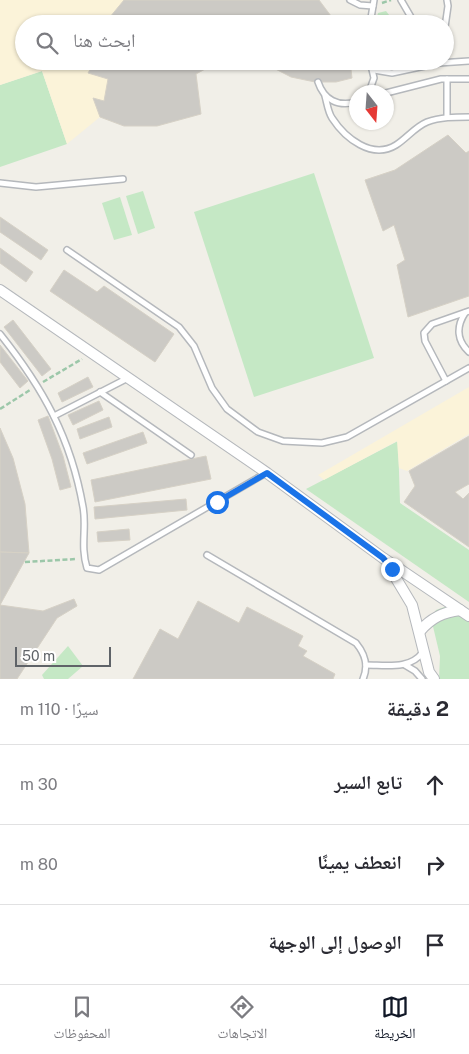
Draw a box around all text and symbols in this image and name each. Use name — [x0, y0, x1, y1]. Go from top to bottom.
search box — [15, 15, 454, 70]
icon: search — [33, 29, 61, 57]
text: ابحث هنا — [73, 29, 136, 51]
north arrow — [349, 85, 394, 130]
route start — [206, 491, 229, 514]
route end — [381, 558, 404, 581]
scale bar — [15, 644, 111, 667]
text: 50 m — [22, 648, 55, 664]
text: 2 دقيقة — [387, 696, 449, 721]
text: سيرًا · 110 m — [20, 700, 98, 719]
text: تابع السير — [334, 771, 402, 793]
icon: ahead — [421, 771, 449, 799]
text: 30 m — [20, 775, 58, 794]
text: انعطف يمينًا — [317, 851, 402, 873]
icon: right — [421, 851, 449, 879]
text: 80 m — [20, 855, 58, 874]
text: الوصول إلى الوجهة — [268, 931, 402, 953]
icon: arrive — [421, 931, 449, 959]
tab: المحفوظات — [54, 993, 110, 1047]
tab: الاتجاهات — [218, 993, 267, 1047]
tab: الخريطة — [374, 993, 415, 1047]

